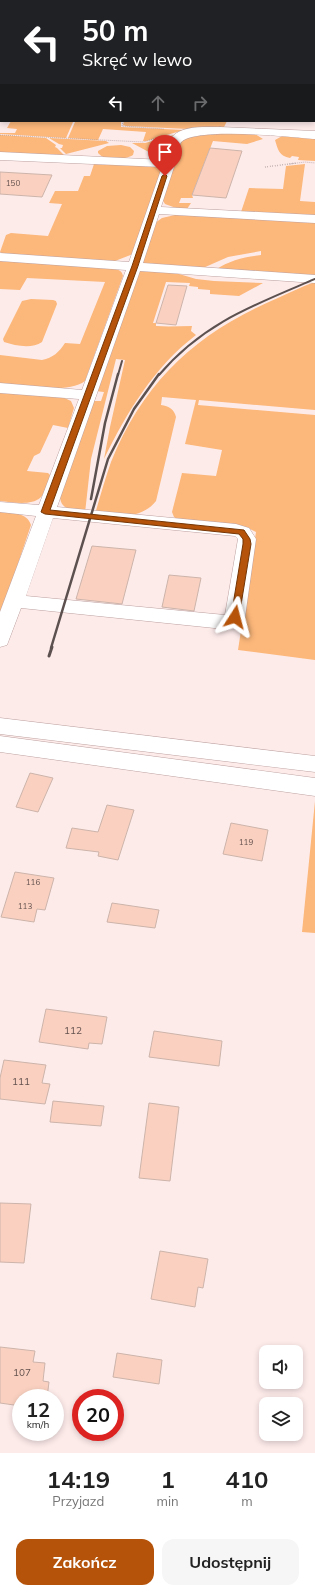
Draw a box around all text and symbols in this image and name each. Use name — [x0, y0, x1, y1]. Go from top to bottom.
text: 50 m — [82, 13, 148, 48]
icon: left — [16, 16, 68, 68]
text: Skręć w lewo — [82, 48, 192, 71]
icon: left — [105, 92, 127, 114]
icon: ahead — [147, 92, 169, 114]
icon: right — [189, 92, 211, 114]
pin — [148, 135, 182, 176]
icon: arrive — [154, 141, 176, 163]
house number: 150 — [6, 178, 20, 188]
position arrow — [214, 596, 256, 638]
house number: 119 — [239, 837, 253, 847]
house number: 116 — [26, 877, 40, 887]
house number: 113 — [18, 901, 32, 911]
house number: 112 — [64, 1024, 82, 1037]
house number: 111 — [12, 1075, 30, 1088]
map controls — [259, 1345, 303, 1441]
button: sound — [259, 1345, 303, 1389]
house number: 107 — [13, 1366, 31, 1379]
speed limit sign: 20 — [72, 1389, 124, 1441]
text: 12 — [26, 1397, 50, 1422]
button: layers — [259, 1397, 303, 1441]
text: km/h — [27, 1418, 49, 1431]
text: 14:19 — [47, 1464, 110, 1494]
text: 1 — [160, 1464, 175, 1494]
text: 410 — [225, 1464, 268, 1494]
text: Przyjazd — [52, 1493, 104, 1509]
text: min — [157, 1493, 179, 1509]
text: m — [241, 1493, 253, 1509]
button: Zakończ — [16, 1539, 154, 1585]
button: Udostępnij — [162, 1539, 299, 1585]

